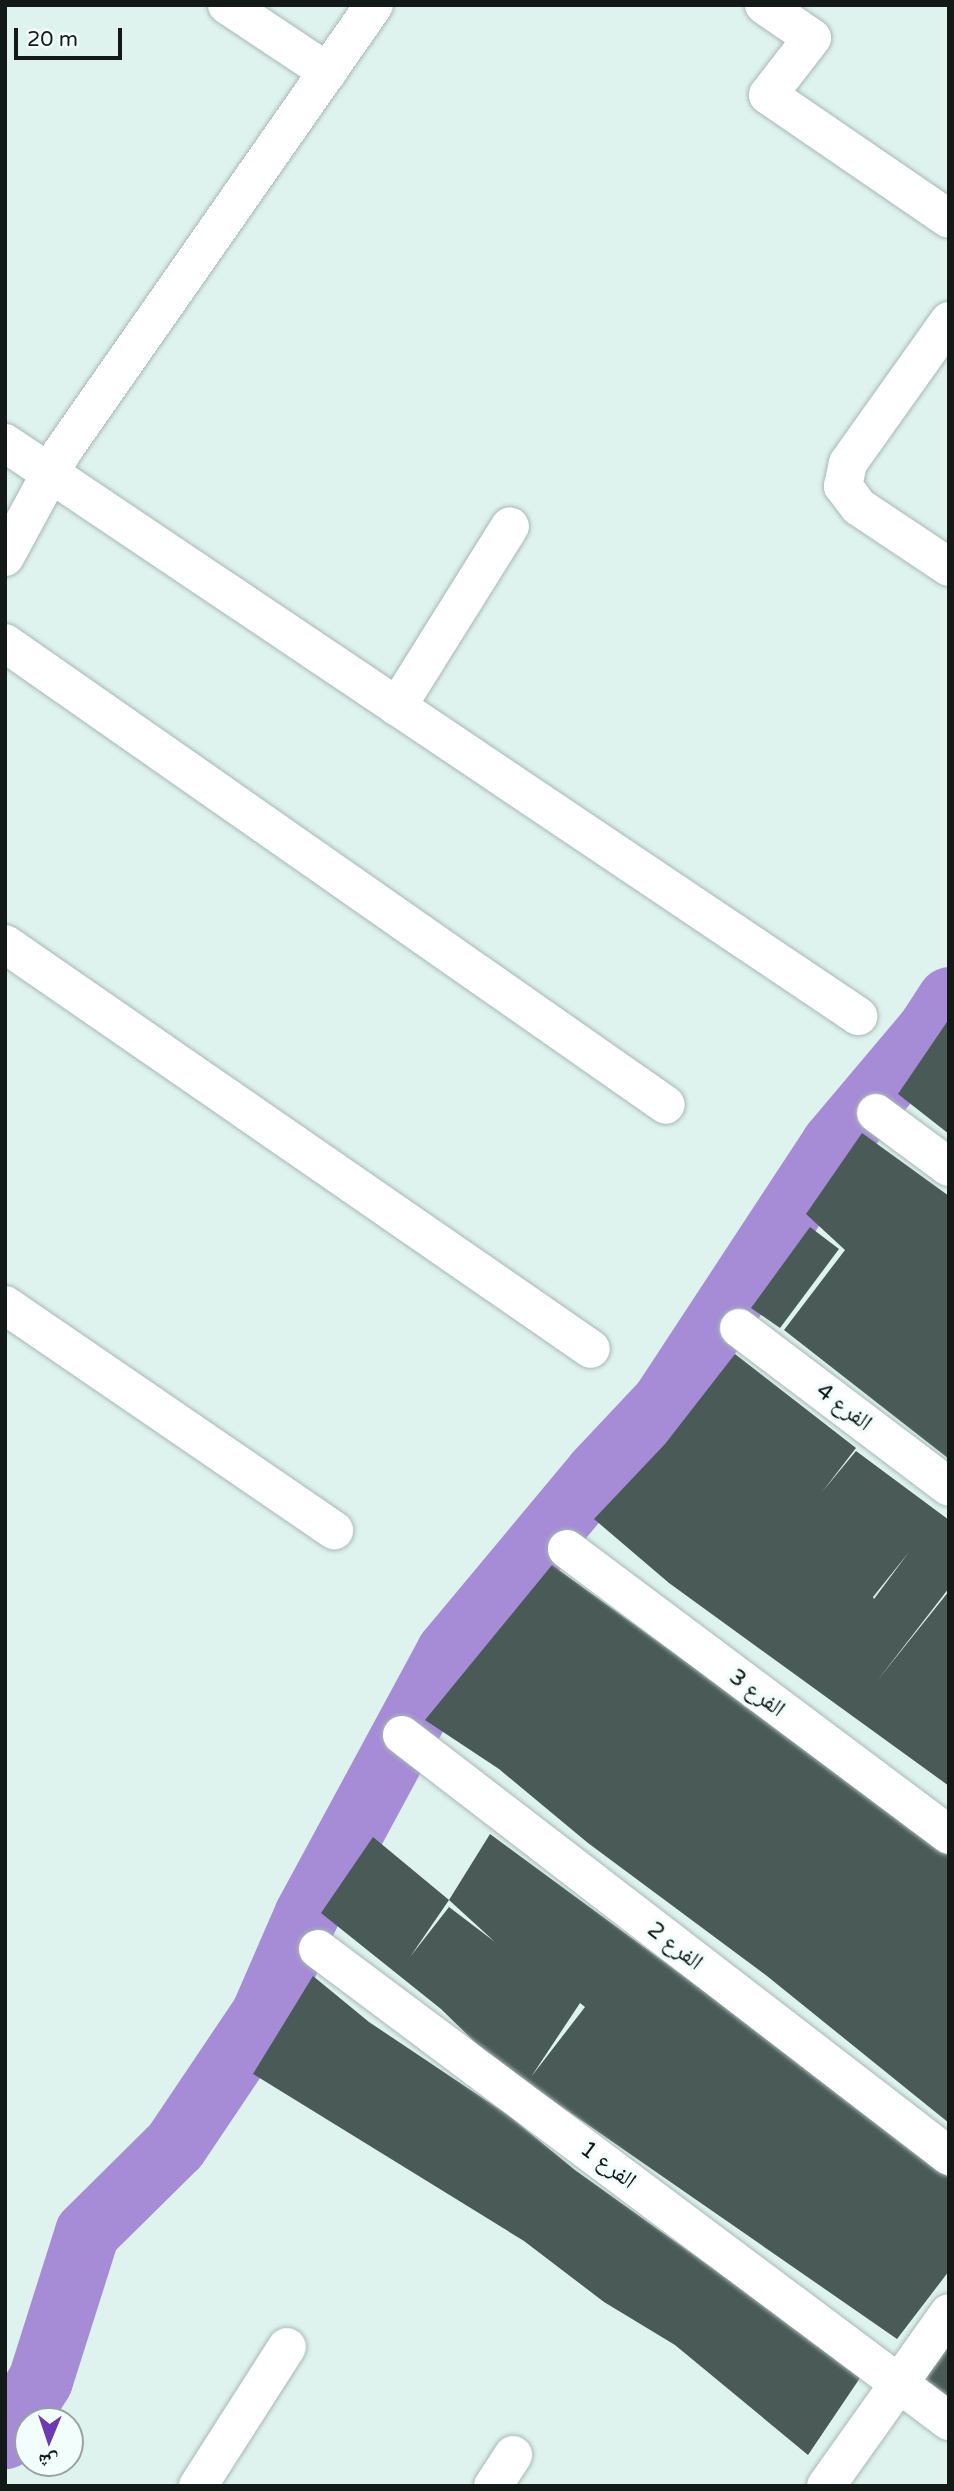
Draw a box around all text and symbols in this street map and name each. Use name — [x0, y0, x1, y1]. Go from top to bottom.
scale bar — [18, 14, 126, 58]
text: 20 m — [27, 27, 78, 52]
street label: الفرع 4 — [811, 1377, 877, 1437]
street label: الفرع 3 — [724, 1663, 790, 1723]
street label: الفرع 2 — [642, 1916, 708, 1976]
street label: الفرع 1 — [575, 2135, 641, 2195]
north arrow — [14, 2407, 84, 2477]
text: ش — [38, 2450, 59, 2472]

